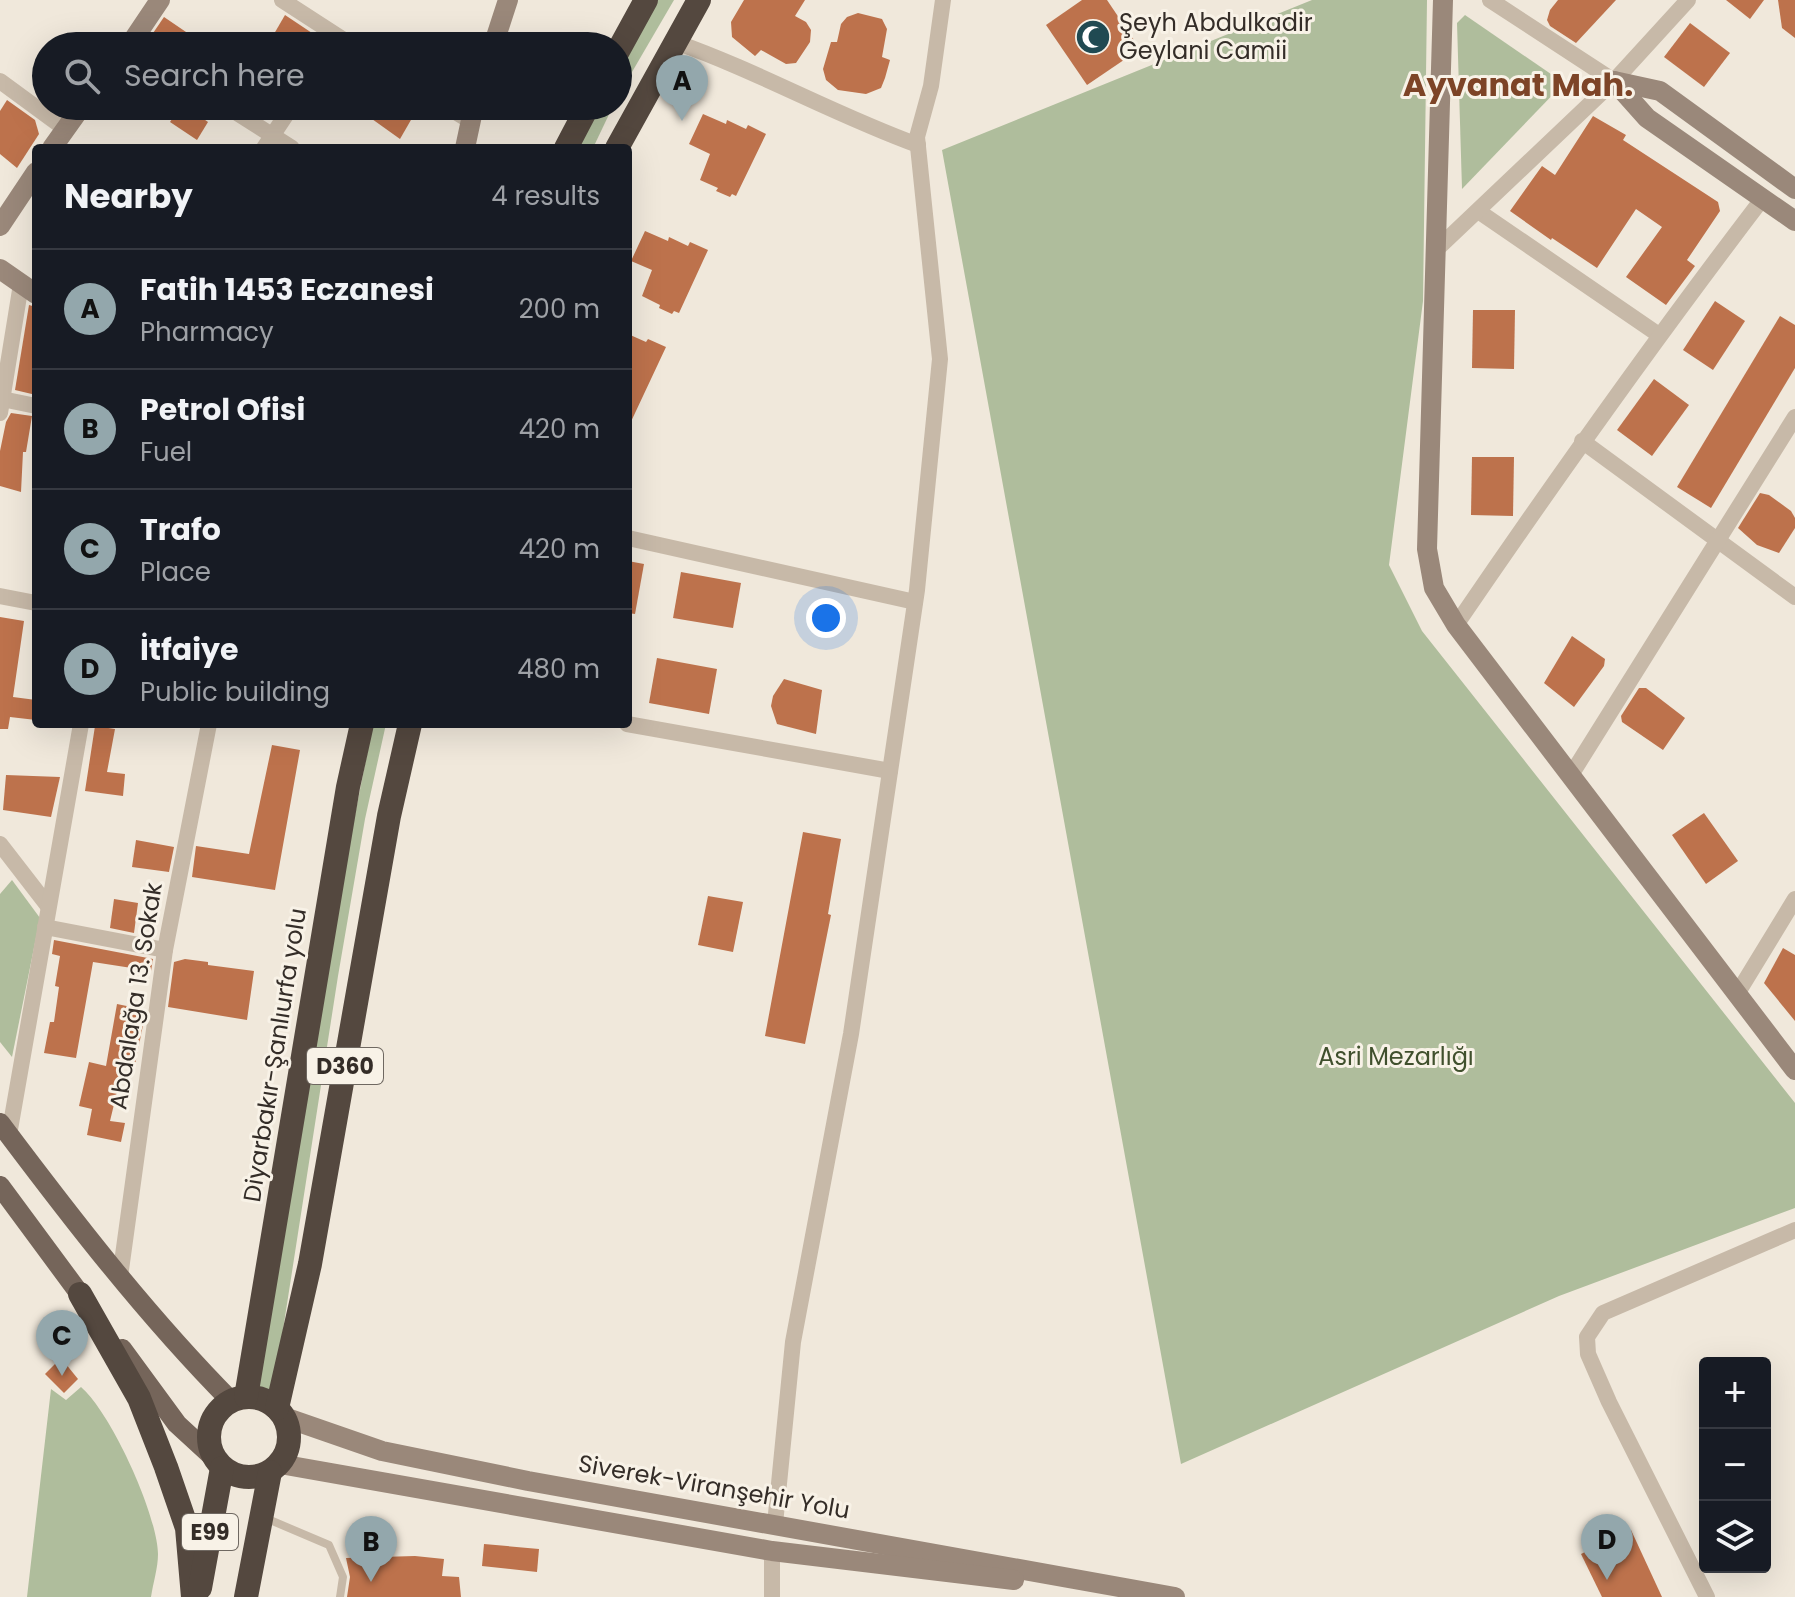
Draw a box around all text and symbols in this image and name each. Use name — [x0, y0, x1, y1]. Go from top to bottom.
place label: Şeyh Abdulkadir Geylani Camii — [1119, 6, 1313, 67]
mosque icon: Şeyh Abdulkadir Geylani Camii — [1074, 18, 1112, 56]
search box — [32, 32, 632, 120]
icon: search — [60, 54, 104, 98]
text: Search here — [124, 54, 305, 97]
pin: A — [656, 55, 708, 121]
district label: Ayvanat Mah. — [1403, 62, 1633, 107]
text: Nearby — [64, 172, 193, 220]
text: 4 results — [491, 178, 600, 214]
text: Fatih 1453 Eczanesi — [140, 268, 434, 311]
text: A — [80, 291, 100, 327]
text: 200 m — [519, 291, 600, 327]
text: Pharmacy — [140, 314, 274, 350]
text: Petrol Ofisi — [140, 388, 305, 431]
text: B — [81, 411, 99, 447]
text: 420 m — [519, 411, 600, 447]
text: Fuel — [140, 434, 192, 470]
text: Trafo — [140, 508, 221, 551]
text: C — [80, 531, 100, 567]
text: 420 m — [519, 531, 600, 567]
text: Place — [140, 554, 211, 590]
your location — [806, 598, 846, 638]
text: İtfaiye — [140, 628, 239, 671]
text: D — [81, 651, 99, 687]
text: 480 m — [517, 651, 600, 687]
text: Public building — [140, 674, 330, 710]
street label: Abdalağa 13. Sokak — [101, 879, 170, 1112]
street label: Diyarbakır-Şanlıurfa yolu — [235, 906, 314, 1204]
park label: Asri Mezarlığı — [1318, 1040, 1474, 1073]
road number: D360 — [307, 1048, 383, 1084]
pin: C — [36, 1310, 88, 1376]
map controls — [1699, 1357, 1771, 1573]
button: + — [1699, 1357, 1771, 1429]
button: − — [1699, 1429, 1771, 1501]
street label: Siverek-Viranşehir Yolu — [576, 1446, 852, 1527]
button: layers — [1699, 1501, 1771, 1573]
road number: E99 — [182, 1514, 238, 1550]
pin: D — [1581, 1514, 1633, 1580]
pin: B — [345, 1516, 397, 1582]

